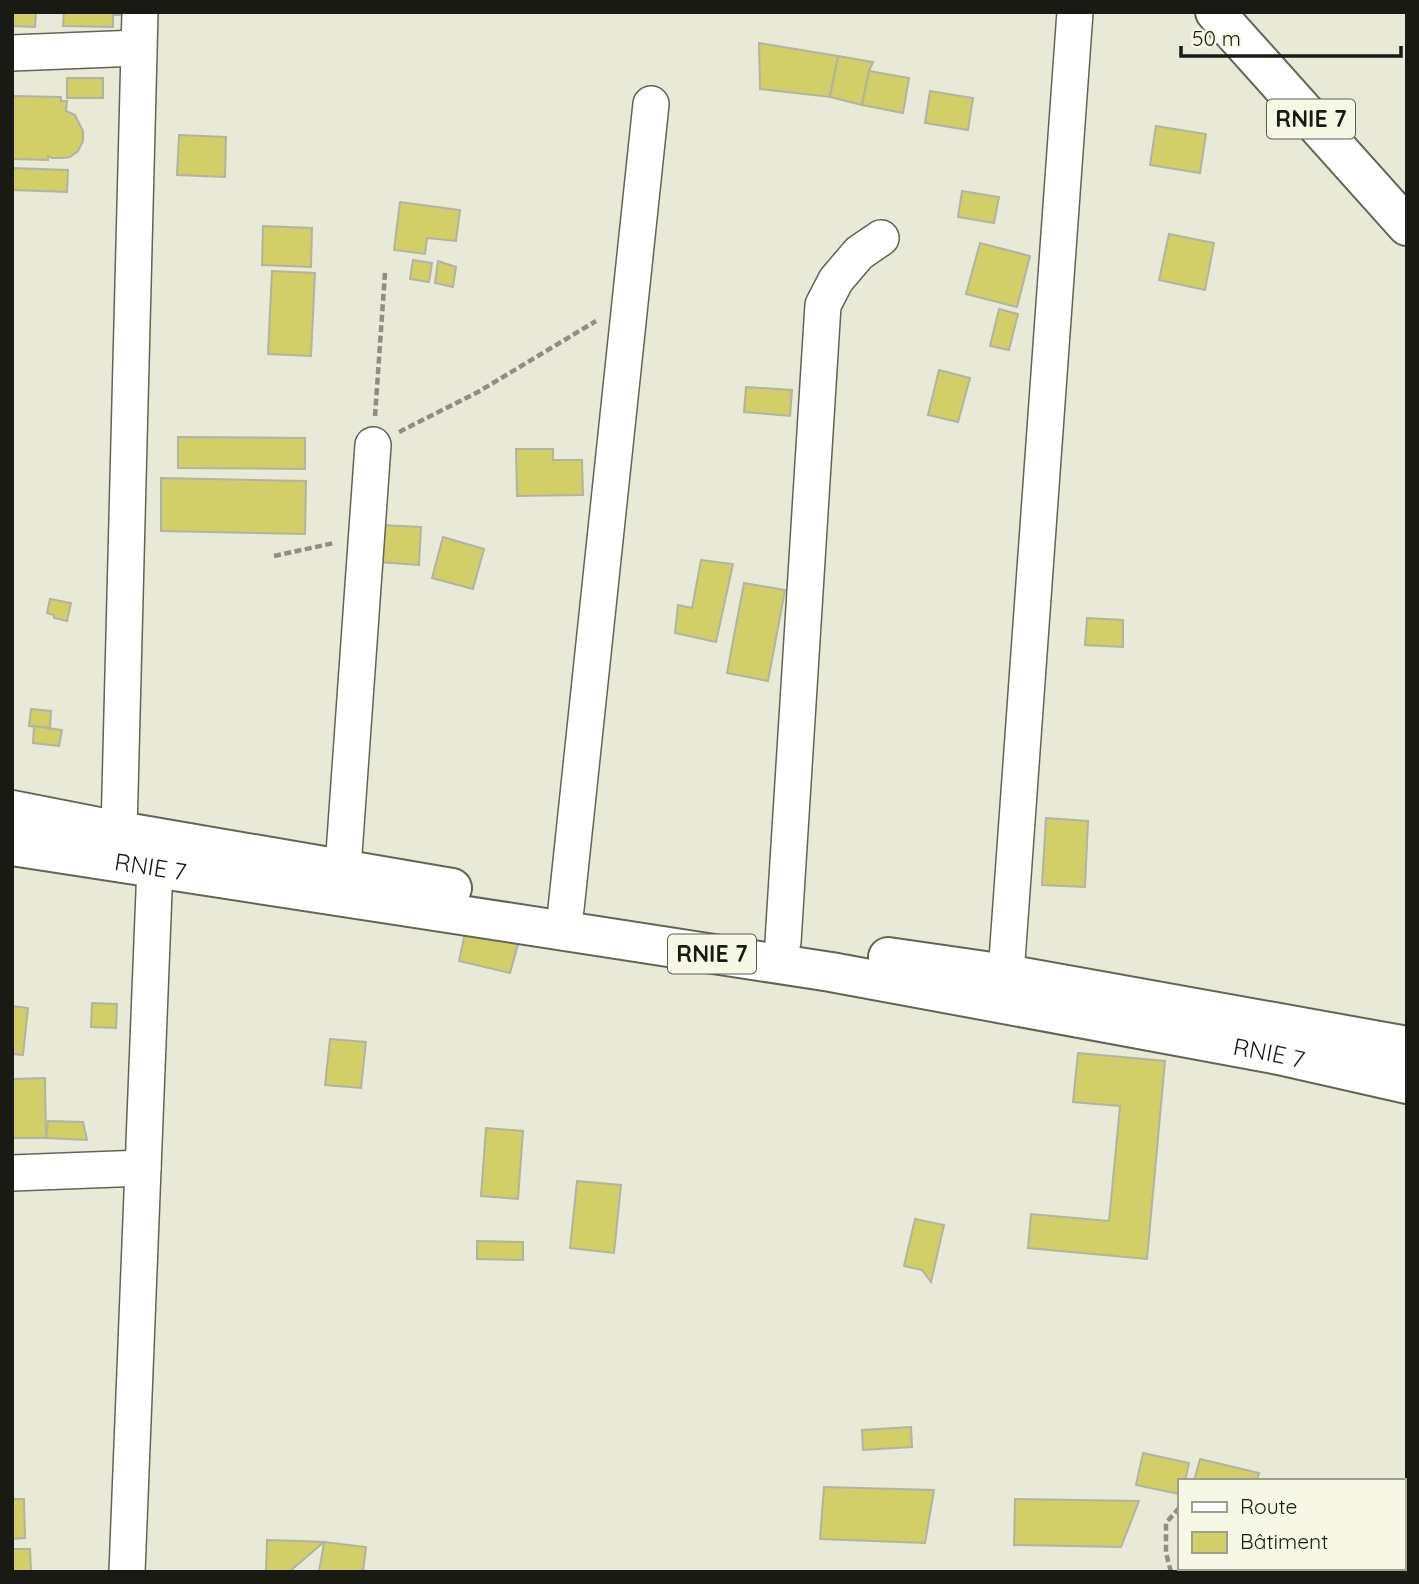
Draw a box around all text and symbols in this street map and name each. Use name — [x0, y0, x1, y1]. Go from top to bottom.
scale bar — [1181, 14, 1402, 58]
text: 50 m — [1192, 25, 1241, 51]
road number: RNIE 7 — [1267, 100, 1355, 138]
street label: RNIE 7 — [113, 846, 188, 887]
road number: RNIE 7 — [668, 934, 756, 973]
street label: RNIE 7 — [1231, 1031, 1308, 1074]
legend — [1178, 1479, 1405, 1570]
text: Route — [1240, 1493, 1297, 1519]
text: Bâtiment — [1240, 1528, 1328, 1554]

